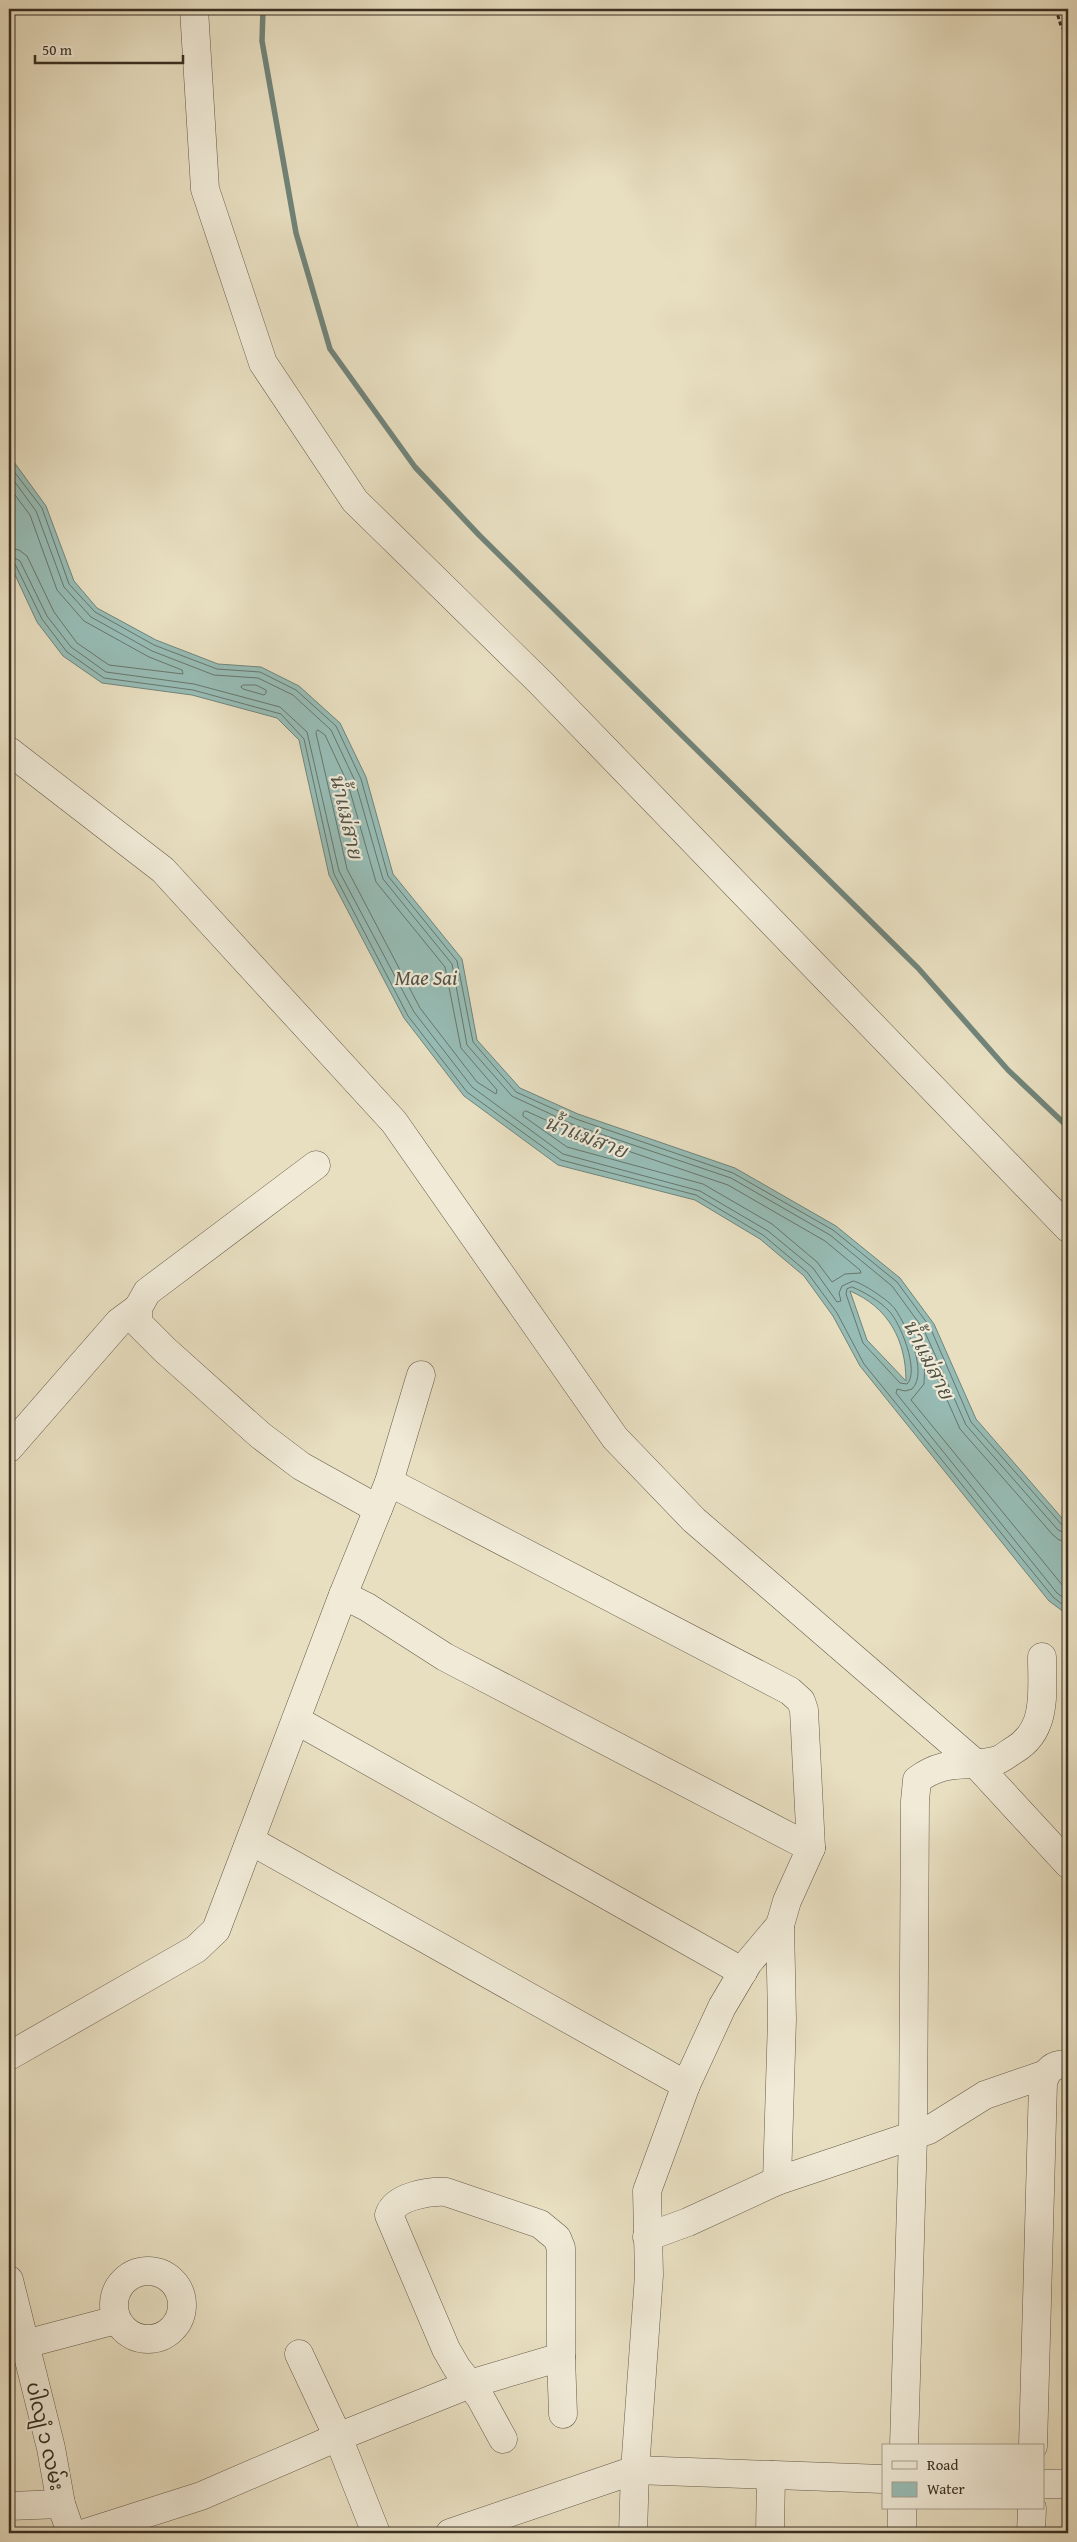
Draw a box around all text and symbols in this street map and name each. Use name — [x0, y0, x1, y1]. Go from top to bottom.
scale bar — [35, 32, 182, 64]
text: 50 m — [42, 39, 73, 60]
water label: น้ำแม่สาย — [322, 770, 372, 863]
water label: Mae Sai — [395, 962, 458, 993]
water label: น้ำแม่สาย — [540, 1106, 633, 1167]
water label: น้ำแม่สาย — [896, 1313, 963, 1406]
street label: ပါလျံ ၁ လမ်း — [17, 2379, 73, 2494]
legend — [882, 2444, 1044, 2510]
text: Road — [927, 2454, 958, 2475]
text: Water — [927, 2478, 965, 2499]

